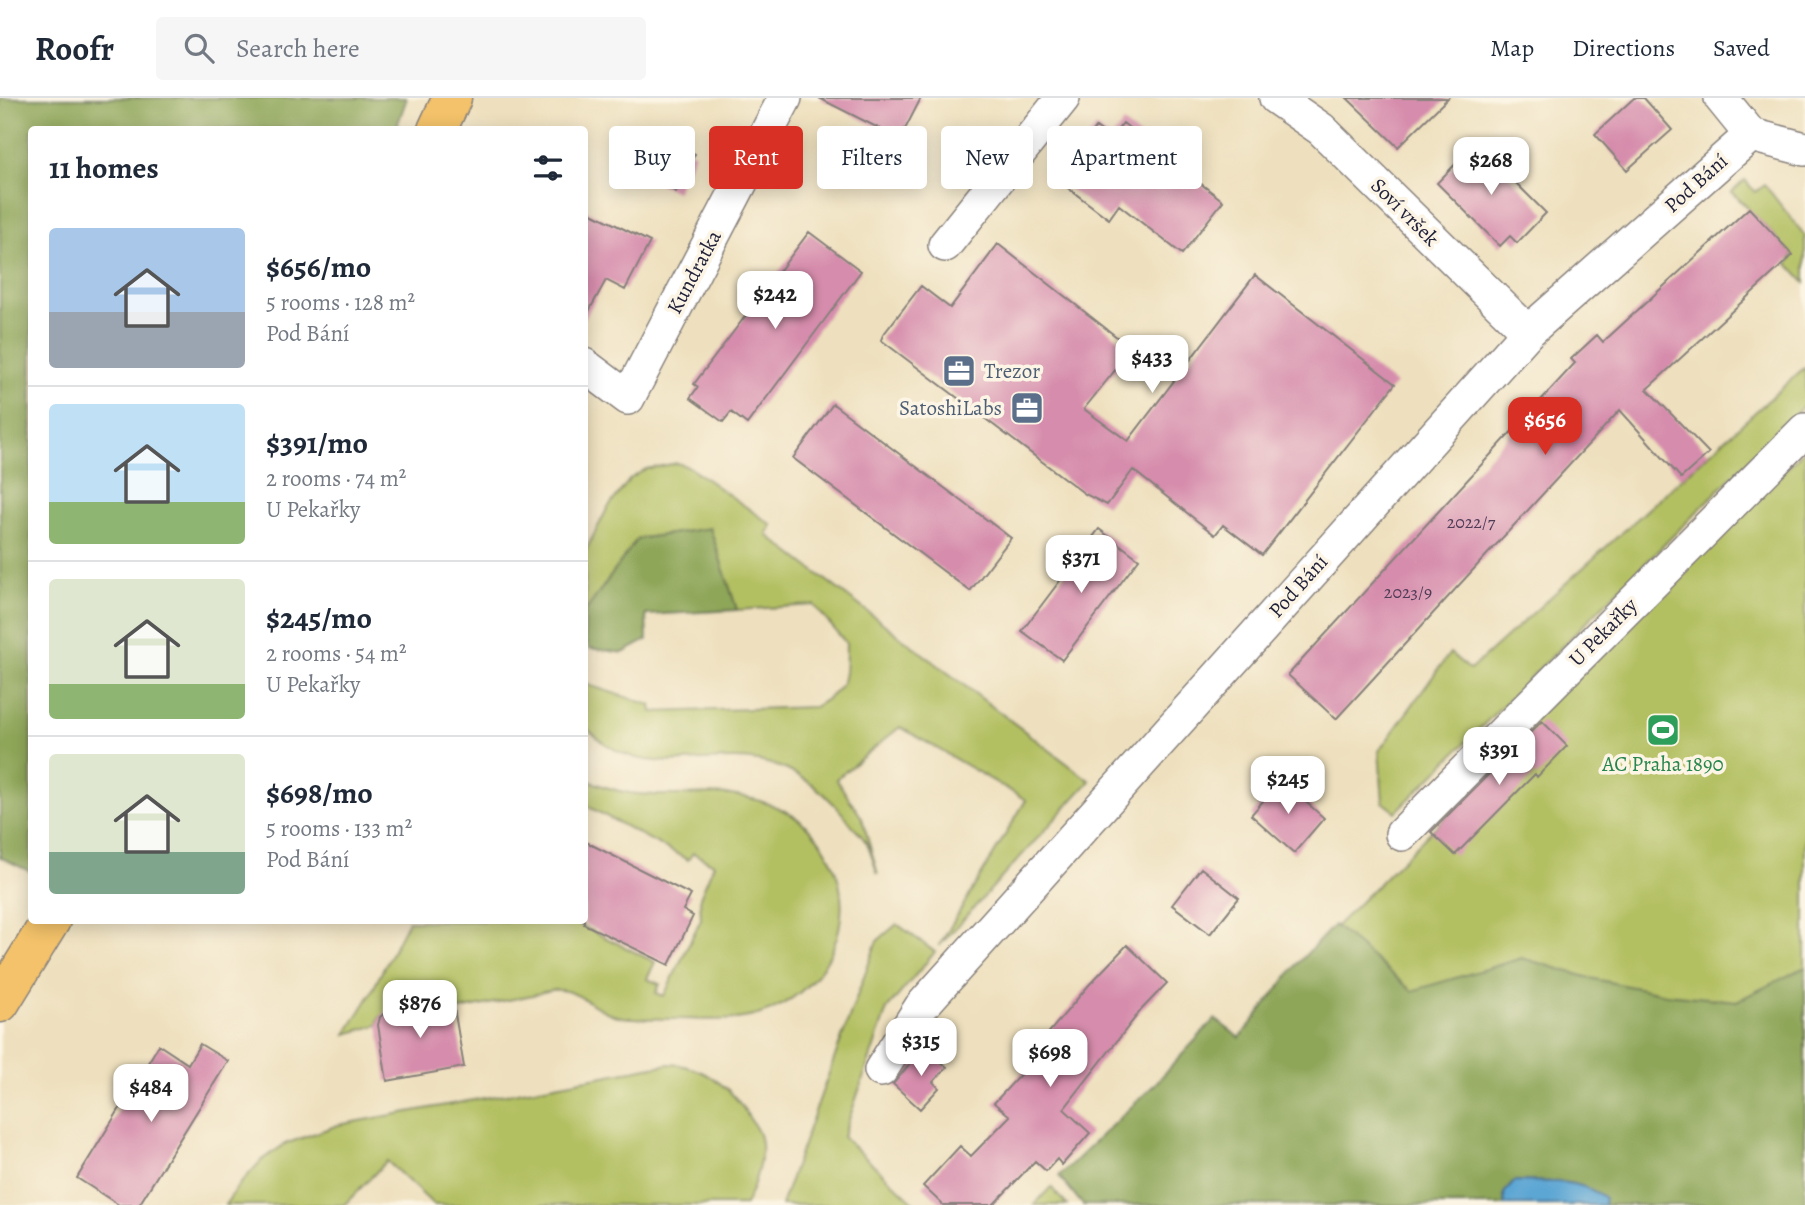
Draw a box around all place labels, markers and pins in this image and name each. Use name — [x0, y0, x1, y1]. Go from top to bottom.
pin: $268 — [1450, 138, 1532, 197]
pin: $242 — [734, 272, 816, 331]
pin: $433 — [1111, 336, 1193, 395]
office icon: Trezor — [940, 352, 978, 390]
place label: Trezor — [984, 357, 1040, 385]
office icon: SatoshiLabs — [1008, 389, 1046, 427]
place label: SatoshiLabs — [899, 394, 1002, 422]
pin: $656 — [1504, 398, 1586, 457]
pin: $371 — [1040, 536, 1122, 595]
sports icon: AC Praha 1890 — [1644, 711, 1682, 749]
pin: $391 — [1458, 728, 1540, 787]
place label: AC Praha 1890 — [1601, 750, 1724, 778]
pin: $245 — [1247, 756, 1329, 816]
pin: $876 — [379, 981, 461, 1040]
pin: $315 — [880, 1018, 962, 1078]
pin: $698 — [1009, 1030, 1091, 1089]
pin: $484 — [110, 1065, 192, 1124]

